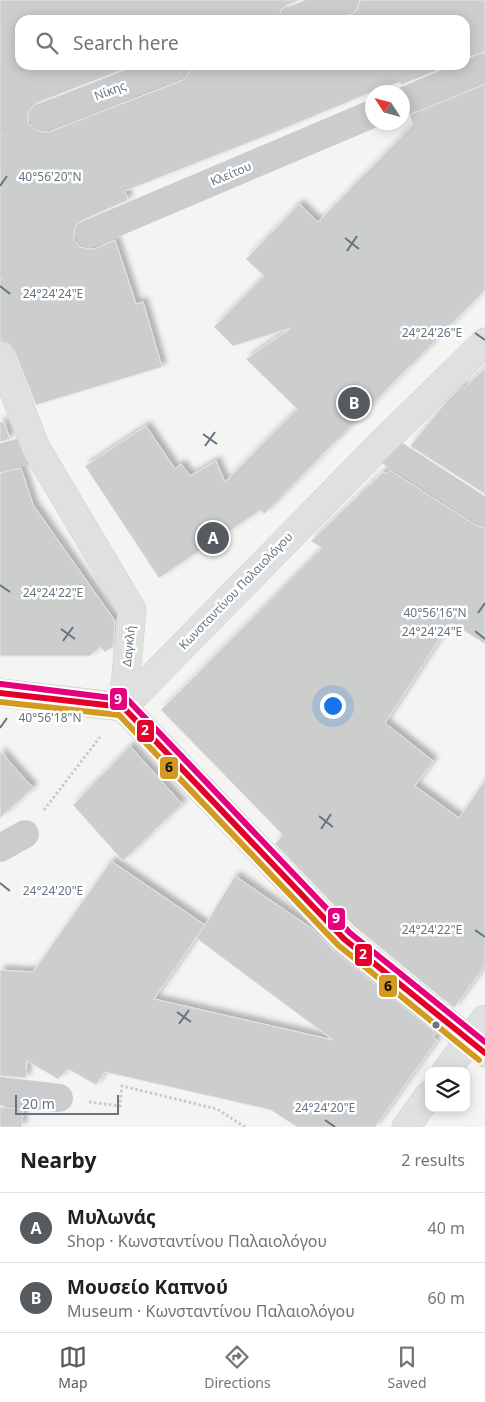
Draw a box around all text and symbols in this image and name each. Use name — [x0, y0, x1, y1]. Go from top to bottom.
search box — [15, 15, 470, 70]
icon: search — [33, 29, 61, 57]
text: Search here — [73, 30, 179, 56]
street label: Νίκης — [92, 77, 128, 104]
north arrow — [365, 85, 410, 130]
street label: Κλείτου — [208, 157, 254, 190]
text: 40°56'20"N — [18, 168, 82, 185]
text: 24°24'24"E — [23, 285, 83, 302]
text: 24°24'26"E — [402, 324, 462, 341]
pin: B — [338, 384, 370, 422]
pin: A — [197, 519, 229, 557]
street label: Κωνσταντίνου Παλαιολόγου — [175, 528, 296, 653]
text: 24°24'22"E — [23, 584, 83, 601]
text: 40°56'16"N — [403, 604, 467, 621]
text: 24°24'24"E — [402, 623, 462, 640]
street label: Δαγκλή — [118, 625, 139, 667]
line badge: 9 — [109, 687, 128, 711]
text: 9 — [114, 689, 122, 708]
your location — [320, 693, 346, 719]
text: 40°56'18"N — [18, 709, 82, 726]
line badge: 2 — [136, 719, 155, 743]
text: 2 — [141, 720, 149, 739]
line badge: 6 — [159, 756, 179, 780]
text: 6 — [165, 757, 173, 776]
text: 24°24'20"E — [23, 882, 83, 899]
line badge: 9 — [327, 907, 346, 931]
text: 9 — [332, 908, 340, 927]
text: 24°24'22"E — [402, 921, 462, 938]
line badge: 2 — [354, 943, 373, 967]
text: 2 — [359, 944, 367, 963]
line badge: 6 — [378, 974, 398, 998]
text: 6 — [384, 976, 392, 995]
unlabelled marker — [431, 1020, 441, 1030]
map controls — [425, 1067, 470, 1112]
button: layers — [425, 1067, 470, 1112]
scale bar — [15, 1092, 119, 1115]
text: 20 m — [22, 1094, 55, 1113]
text: 24°24'20"E — [295, 1099, 355, 1116]
text: Nearby — [20, 1146, 96, 1174]
text: 2 results — [401, 1149, 465, 1171]
text: Μυλωνάς — [67, 1204, 156, 1230]
text: A — [30, 1217, 42, 1239]
text: 40 m — [428, 1217, 465, 1239]
text: Shop · Κωνσταντίνου Παλαιολόγου — [67, 1230, 327, 1252]
text: Μουσείο Καπνού — [67, 1274, 228, 1300]
text: B — [31, 1287, 41, 1309]
text: 60 m — [428, 1287, 465, 1309]
text: Museum · Κωνσταντίνου Παλαιολόγου — [67, 1300, 355, 1322]
tab: Map — [58, 1343, 88, 1392]
tab: Directions — [204, 1343, 271, 1392]
tab: Saved — [387, 1343, 427, 1392]

